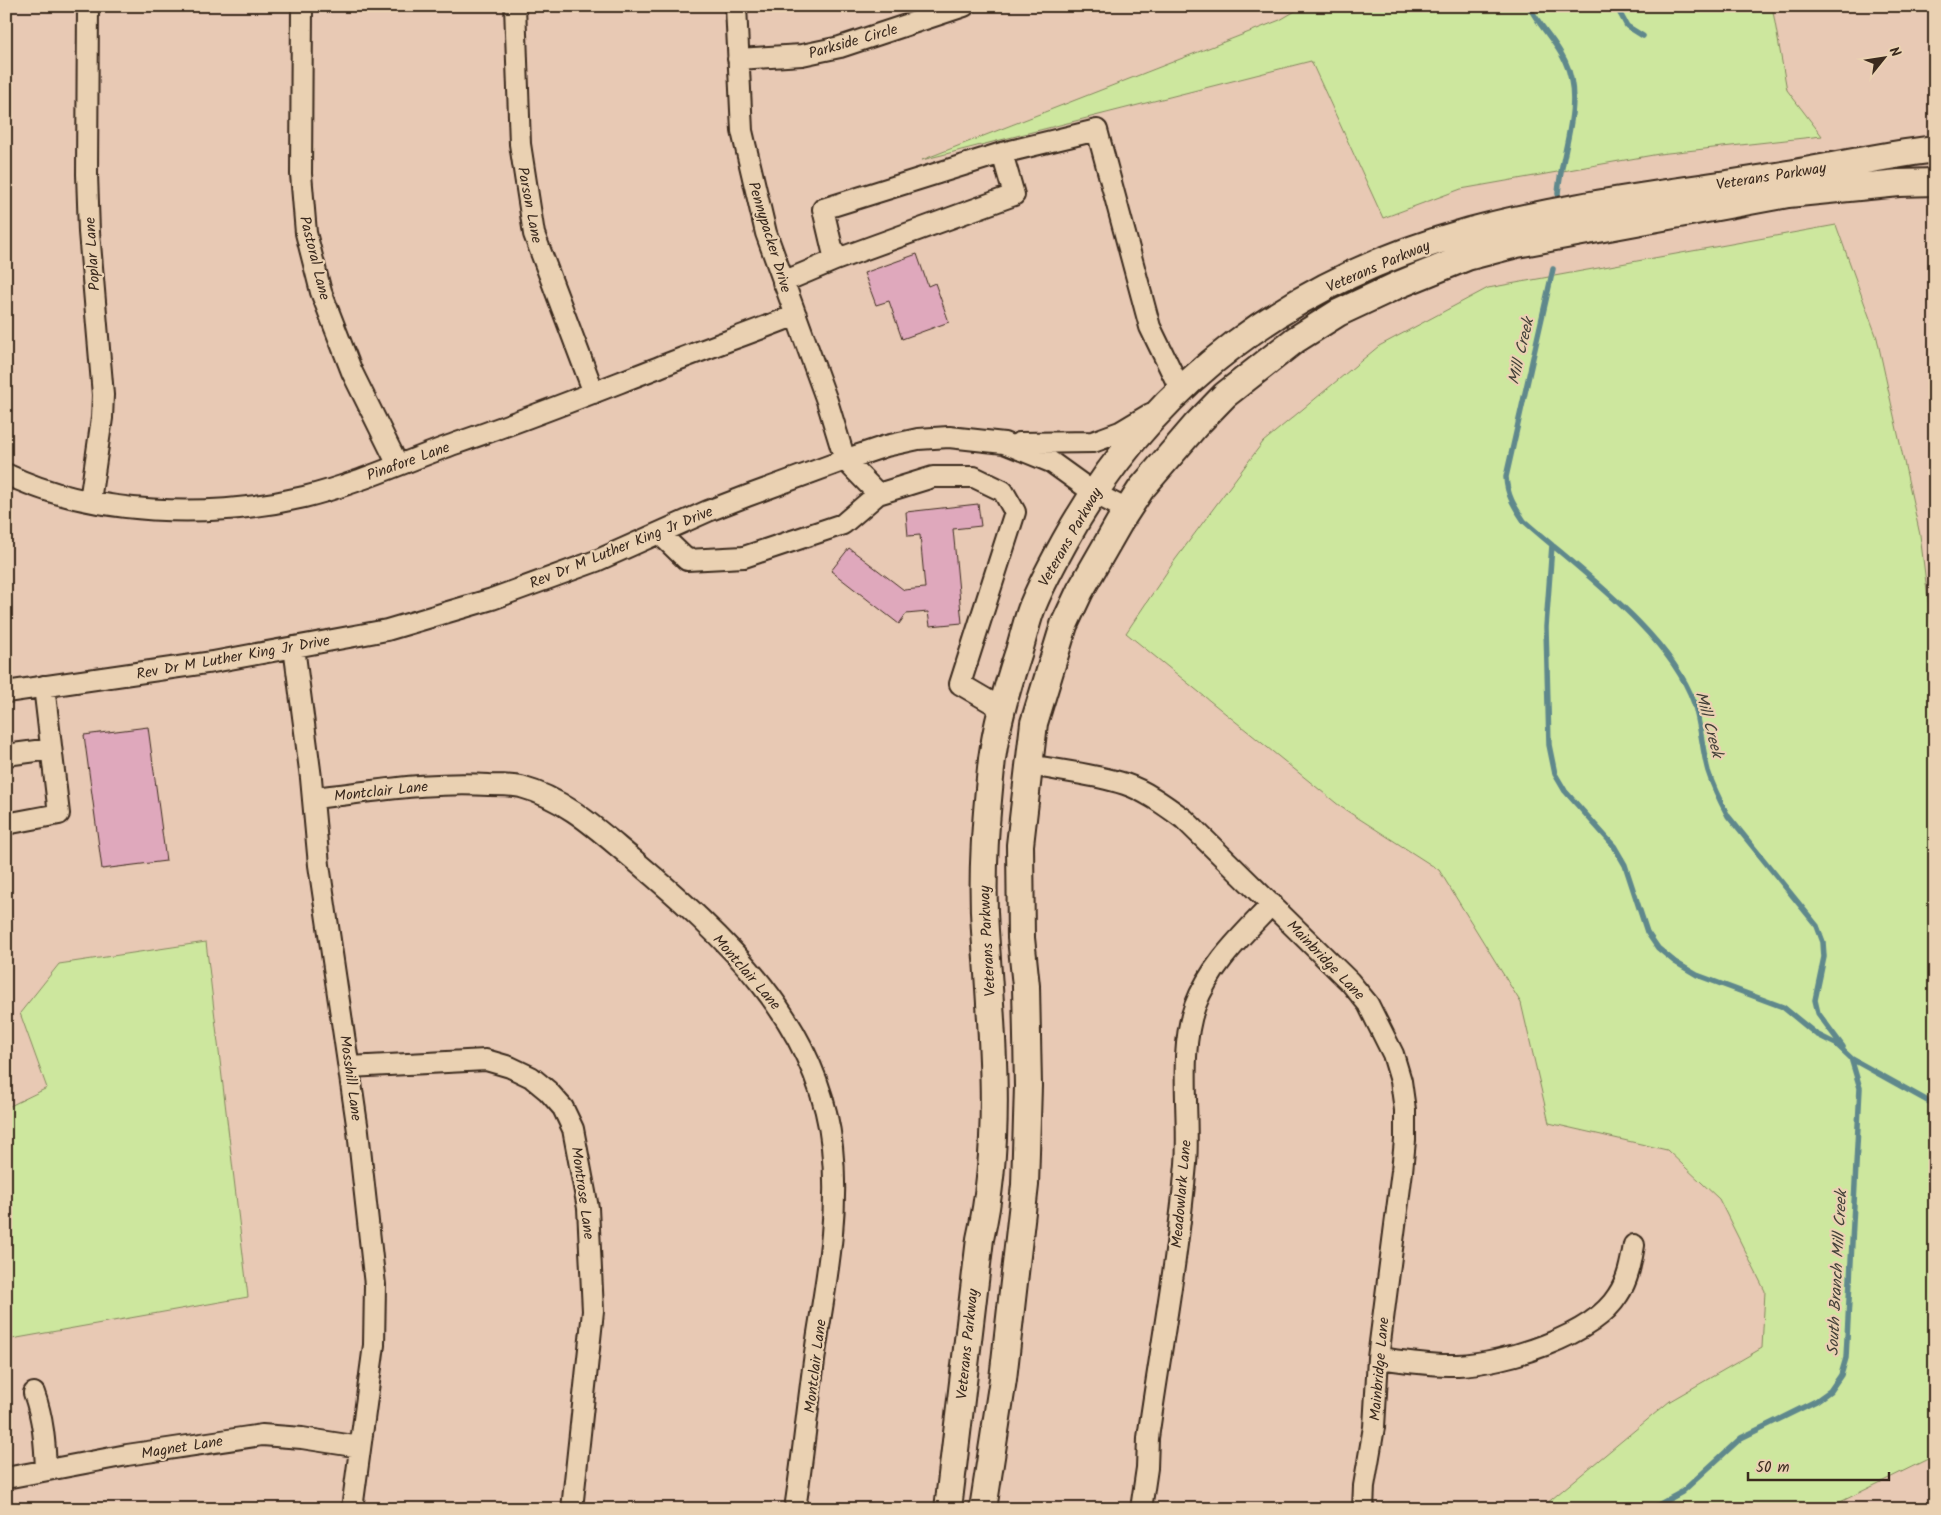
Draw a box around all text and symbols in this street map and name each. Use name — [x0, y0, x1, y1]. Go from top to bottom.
street label: Parkside Circle — [806, 18, 901, 66]
north arrow — [1858, 32, 1908, 82]
text: N — [1883, 43, 1906, 61]
street label: Veterans Parkway — [1714, 156, 1829, 198]
street label: Parson Lane — [510, 165, 548, 246]
street label: Pennypacker Drive — [741, 179, 797, 296]
street label: Pastoral Lane — [292, 214, 336, 303]
street label: Poplar Lane — [78, 216, 108, 292]
street label: Veterans Parkway — [1323, 234, 1435, 300]
water label: Mill Creek — [1502, 313, 1542, 387]
street label: Pinafore Lane — [363, 436, 453, 488]
street label: Veterans Parkway — [1033, 483, 1109, 592]
street label: Rev Dr M Luther King Jr Drive — [526, 500, 717, 596]
street label: Rev Dr M Luther King Jr Drive — [134, 629, 332, 687]
water label: Mill Creek — [1688, 689, 1730, 763]
street label: Montclair Lane — [333, 775, 430, 809]
street label: Veterans Parkway — [973, 884, 1003, 997]
street label: Mainbridge Lane — [1280, 915, 1370, 1007]
street label: Montclair Lane — [706, 929, 786, 1016]
street label: Mosshill Lane — [332, 1034, 368, 1123]
street label: Meadowlark Lane — [1165, 1139, 1199, 1249]
street label: Montrose Lane — [564, 1145, 600, 1241]
water label: South Branch Mill Creek — [1821, 1187, 1854, 1356]
street label: Veterans Parkway — [950, 1287, 986, 1401]
street label: Mainbridge Lane — [1364, 1316, 1397, 1422]
street label: Montclair Lane — [798, 1318, 834, 1414]
street label: Magnet Lane — [140, 1430, 225, 1466]
scale bar — [1748, 1450, 1890, 1482]
text: 50 m — [1756, 1456, 1790, 1480]

